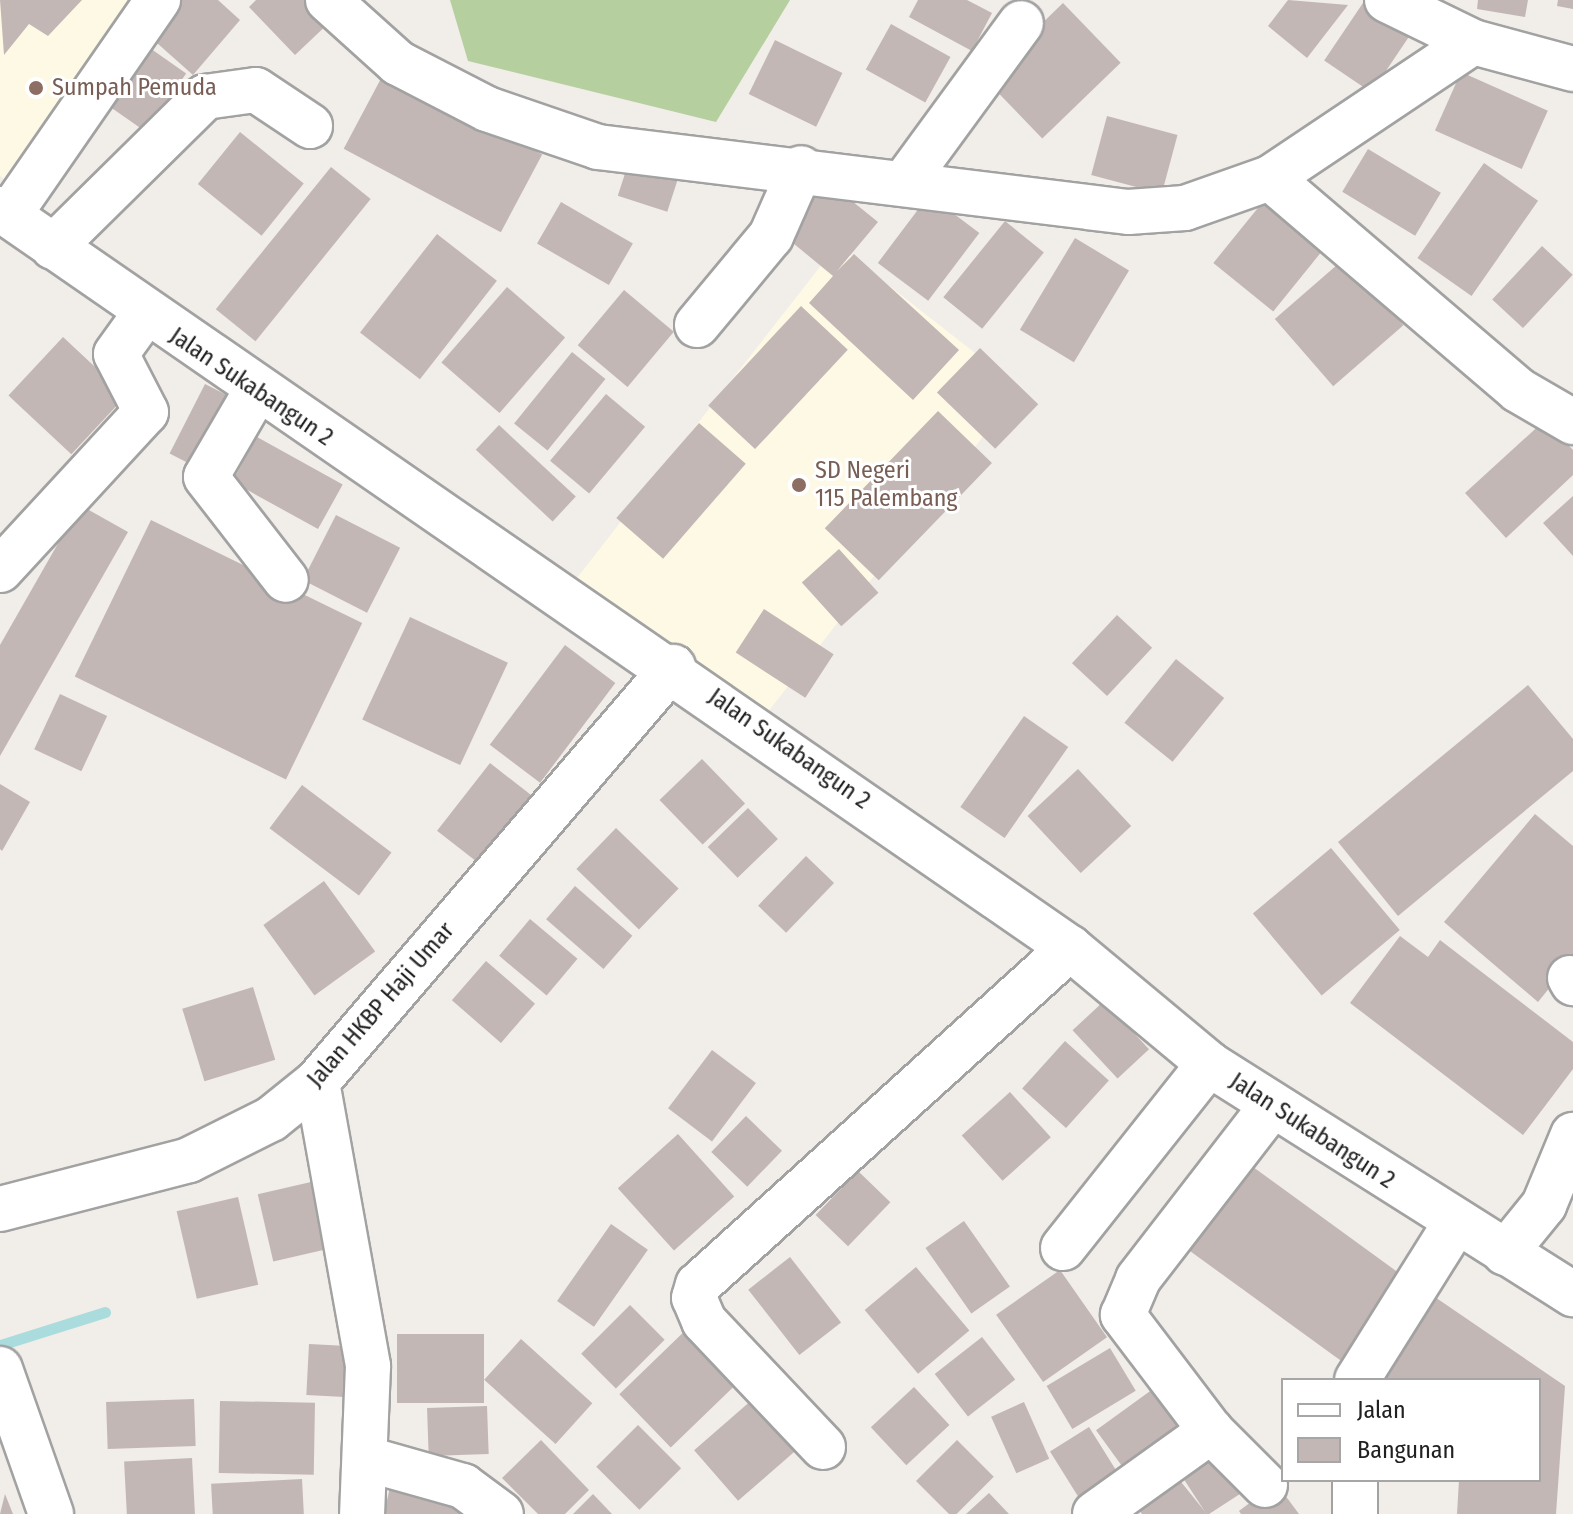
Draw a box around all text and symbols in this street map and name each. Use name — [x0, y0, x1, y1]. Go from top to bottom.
place label: Sumpah Pemuda — [52, 74, 217, 102]
marker: Sumpah Pemuda — [27, 79, 45, 97]
street label: Jalan Sukabangun 2 — [164, 322, 338, 452]
place label: SD Negeri 115 Palembang — [815, 457, 958, 513]
marker: SD Negeri 115 Palembang — [790, 476, 808, 494]
street label: Jalan Sukabangun 2 — [703, 682, 875, 816]
street label: Jalan HKBP Haji Umar — [301, 917, 461, 1093]
street label: Jalan Sukabangun 2 — [1224, 1067, 1400, 1195]
legend — [1281, 1378, 1541, 1482]
text: Jalan — [1357, 1396, 1406, 1424]
text: Bangunan — [1357, 1436, 1455, 1464]

